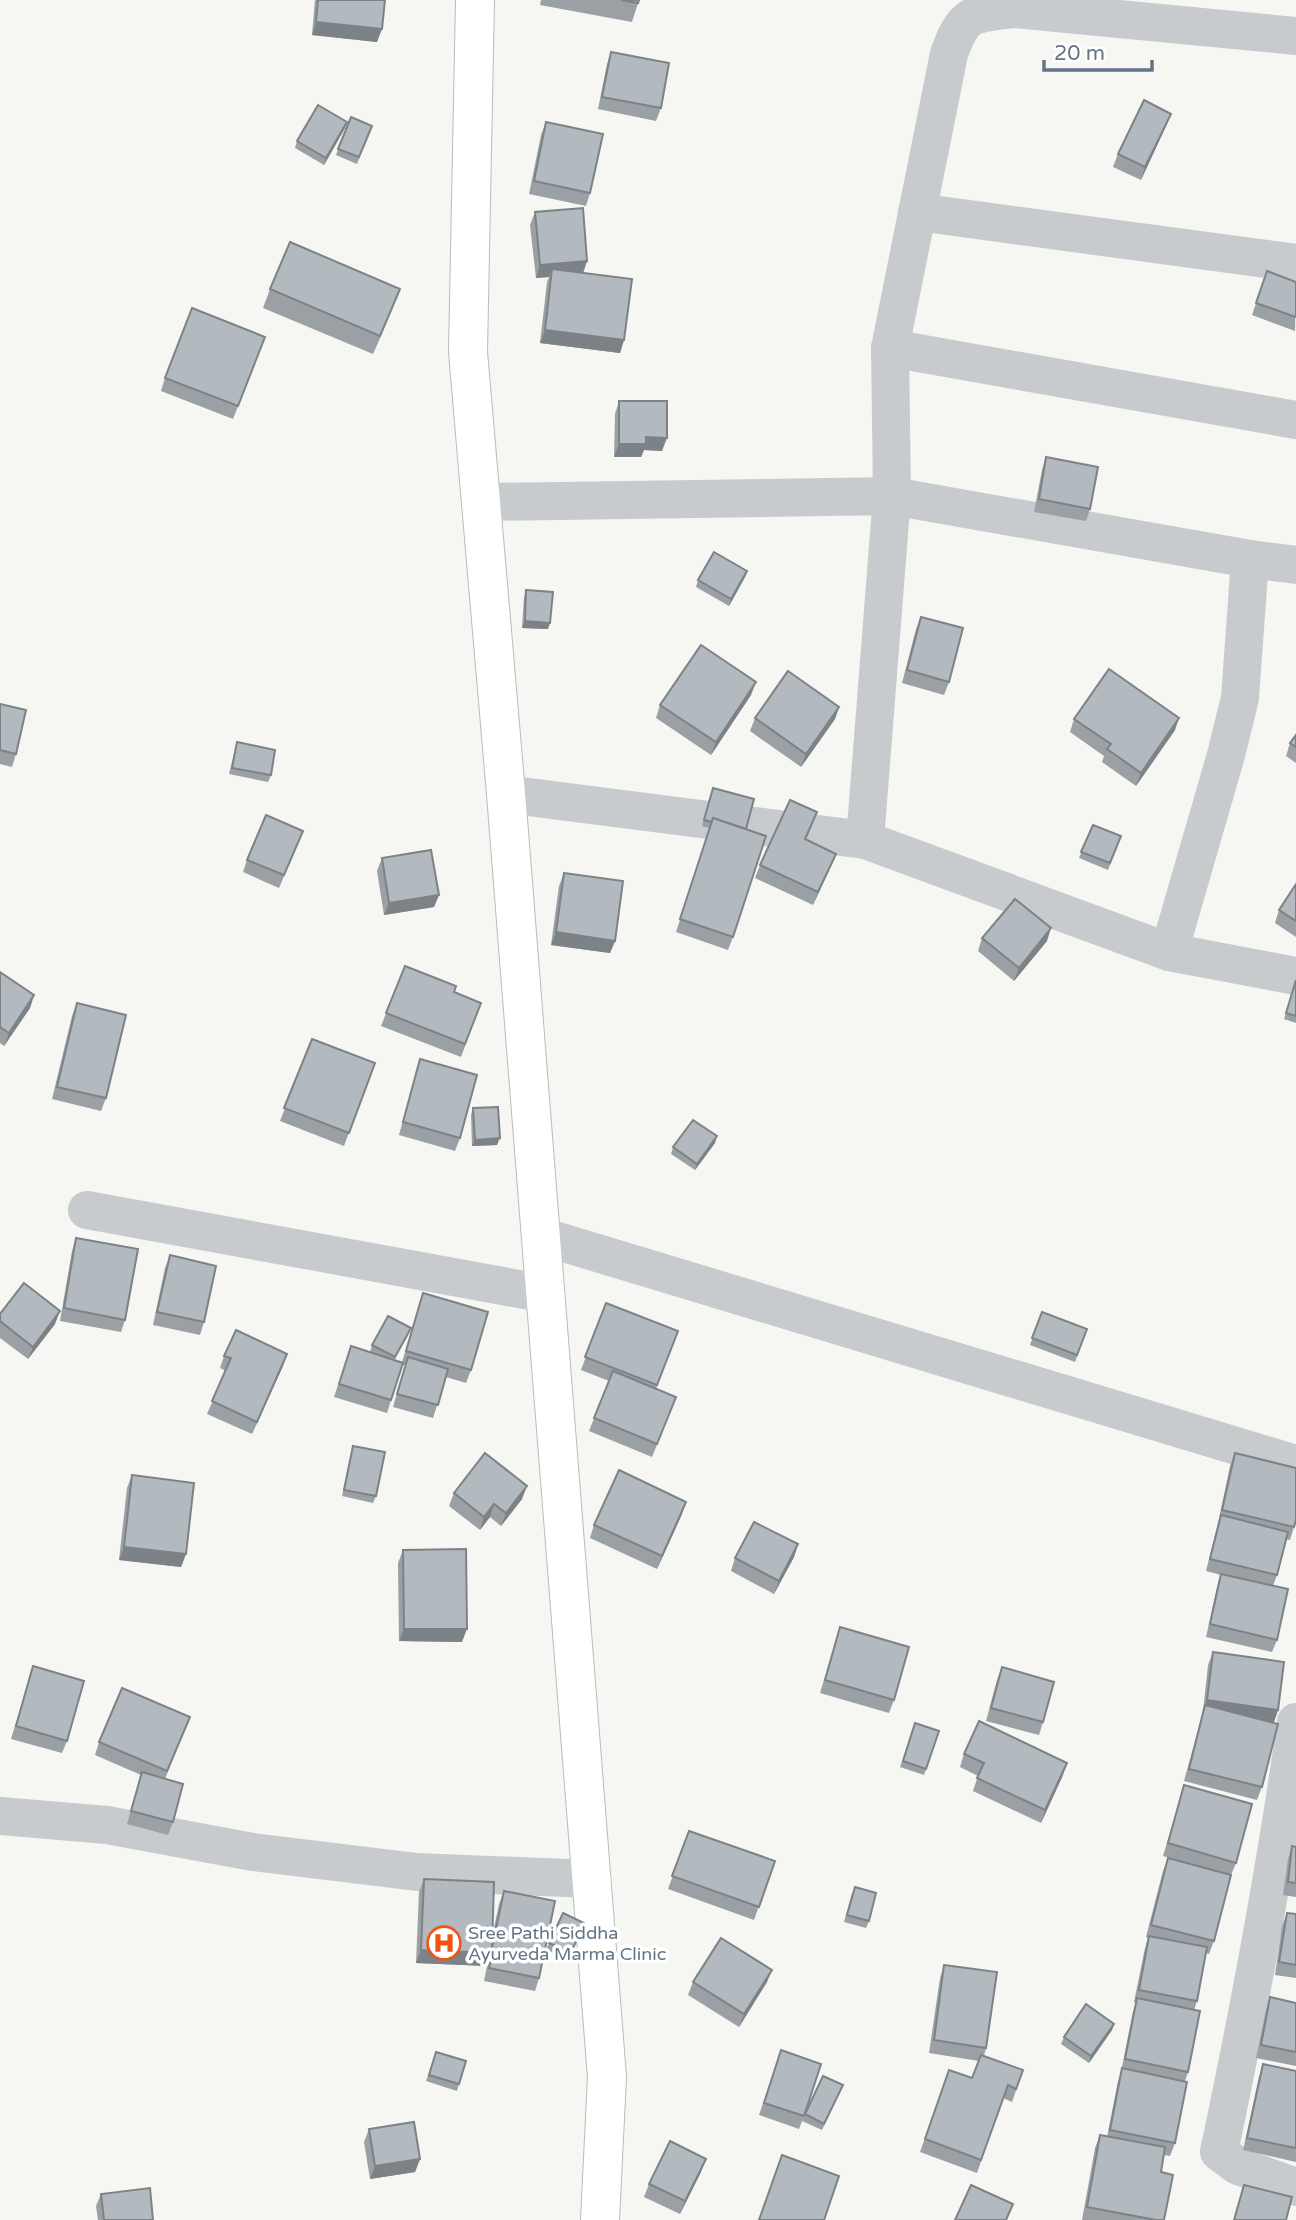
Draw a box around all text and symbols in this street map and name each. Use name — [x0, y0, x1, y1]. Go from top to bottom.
scale bar — [1044, 28, 1152, 72]
text: 20 m — [1054, 41, 1105, 66]
place label: Sree Pathi Siddha Ayurveda Marma Clinic — [468, 1922, 666, 1965]
hospital icon: Sree Pathi Siddha Ayurveda Marma Clinic — [425, 1924, 463, 1962]

